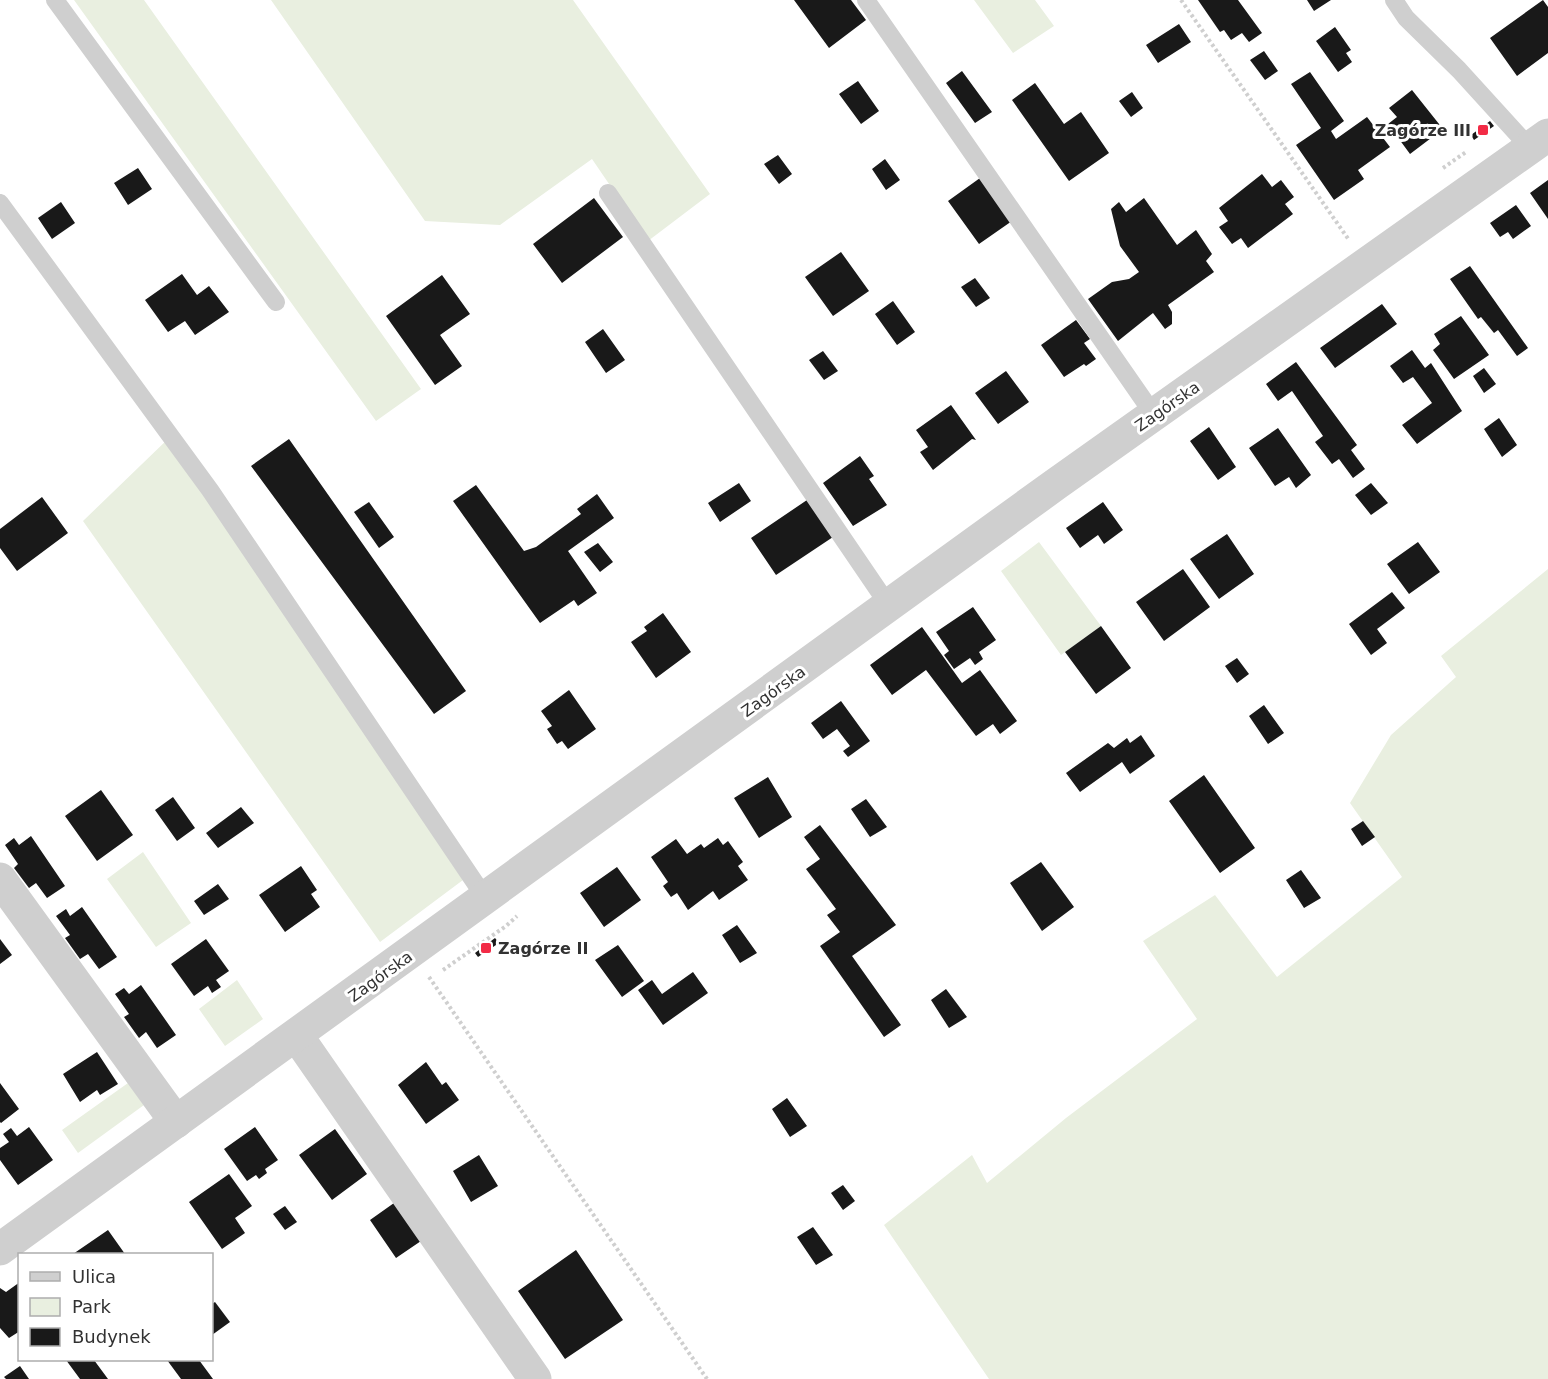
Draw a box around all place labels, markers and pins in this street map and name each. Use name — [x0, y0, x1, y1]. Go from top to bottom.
place label: Zagórze III — [1375, 121, 1471, 140]
marker: Zagórze III — [1476, 123, 1490, 137]
place label: Zagórze II — [498, 939, 588, 958]
marker: Zagórze II — [479, 941, 493, 955]

